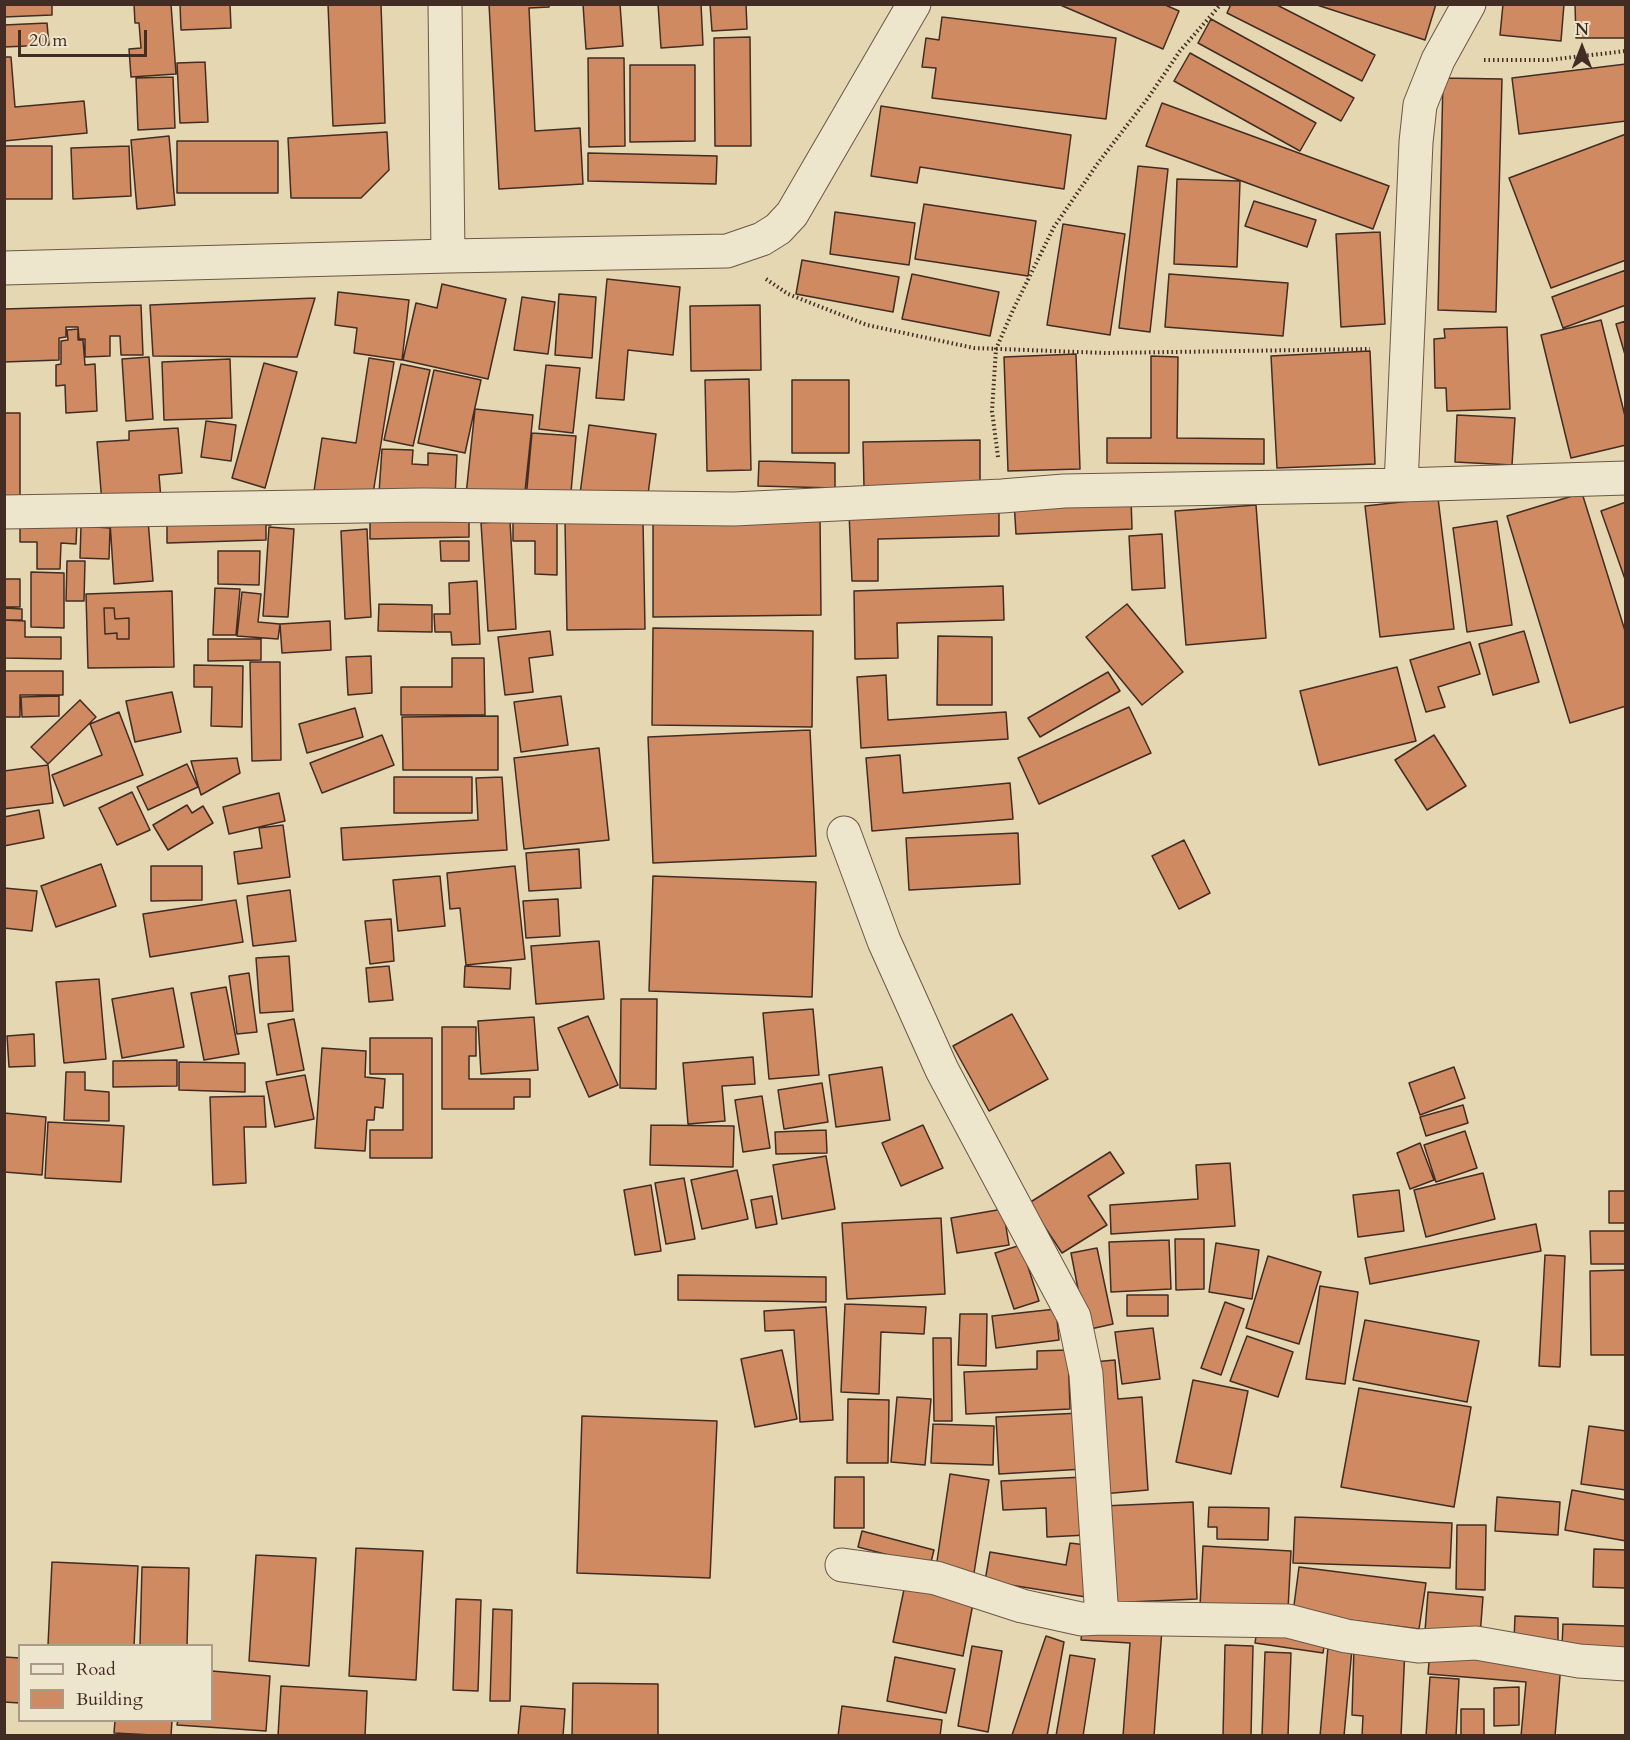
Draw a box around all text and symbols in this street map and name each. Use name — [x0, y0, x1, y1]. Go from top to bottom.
scale bar — [21, 18, 150, 56]
north arrow — [1552, 18, 1612, 78]
text: N — [1575, 19, 1589, 41]
text: 20 m — [29, 28, 68, 53]
legend — [18, 1644, 213, 1722]
text: Road — [76, 1657, 116, 1682]
text: Building — [76, 1687, 143, 1712]

